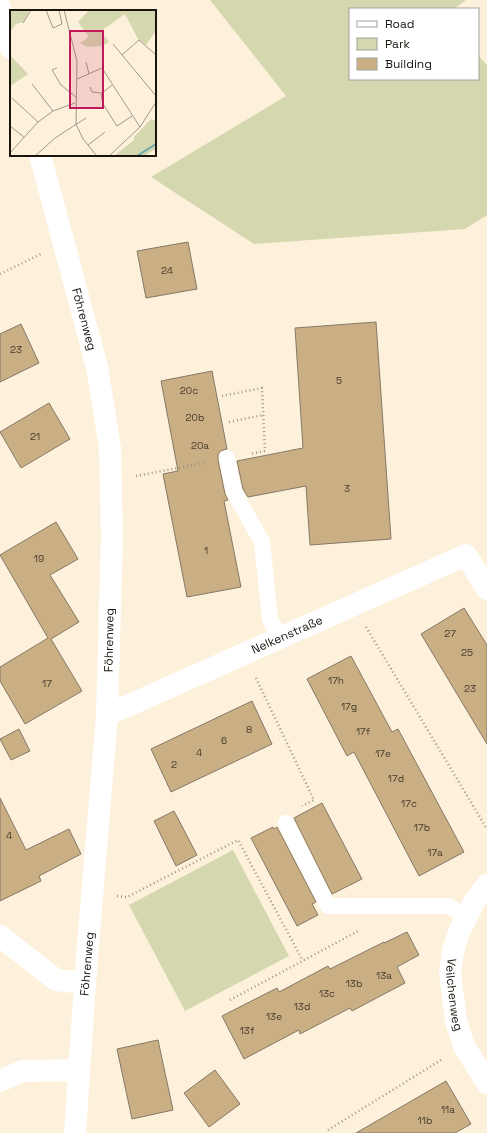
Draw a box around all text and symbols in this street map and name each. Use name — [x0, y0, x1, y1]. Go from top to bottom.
legend — [349, 8, 479, 80]
inset map — [10, 10, 156, 156]
text: Road — [385, 16, 414, 32]
text: Park — [385, 36, 410, 52]
text: Building — [385, 56, 432, 72]
house number: 24 — [161, 264, 173, 277]
street label: Föhrenweg — [68, 286, 100, 352]
house number: 23 — [10, 343, 22, 356]
house number: 5 — [336, 374, 342, 387]
house number: 20c — [180, 384, 198, 397]
house number: 20b — [186, 411, 204, 424]
house number: 21 — [30, 430, 40, 443]
house number: 20a — [191, 439, 209, 452]
house number: 3 — [344, 482, 350, 495]
house number: 1 — [204, 544, 208, 557]
house number: 19 — [34, 552, 44, 565]
street label: Föhrenweg — [100, 608, 118, 672]
street label: Nelkenstraße — [249, 612, 325, 658]
house number: 27 — [444, 627, 456, 640]
house number: 25 — [461, 646, 473, 659]
house number: 17h — [328, 674, 344, 687]
house number: 17 — [42, 677, 52, 690]
house number: 23 — [464, 682, 476, 695]
house number: 17g — [341, 700, 357, 713]
house number: 8 — [246, 723, 252, 736]
house number: 17f — [356, 725, 371, 738]
house number: 6 — [221, 734, 227, 747]
house number: 4 — [196, 746, 202, 759]
house number: 17e — [375, 747, 391, 760]
house number: 2 — [171, 758, 177, 771]
house number: 17d — [388, 772, 404, 785]
house number: 17c — [401, 797, 417, 810]
house number: 17b — [414, 821, 430, 834]
house number: 4 — [6, 829, 12, 842]
house number: 17a — [427, 846, 443, 859]
street label: Föhrenweg — [76, 931, 98, 997]
street label: Veilchenweg — [442, 957, 467, 1033]
house number: 13a — [376, 969, 392, 982]
house number: 13b — [346, 977, 362, 990]
house number: 13c — [319, 987, 335, 1000]
house number: 13d — [294, 1000, 310, 1013]
house number: 13e — [266, 1010, 282, 1023]
house number: 13f — [240, 1024, 255, 1037]
house number: 11a — [441, 1103, 455, 1116]
house number: 11b — [418, 1114, 432, 1127]

